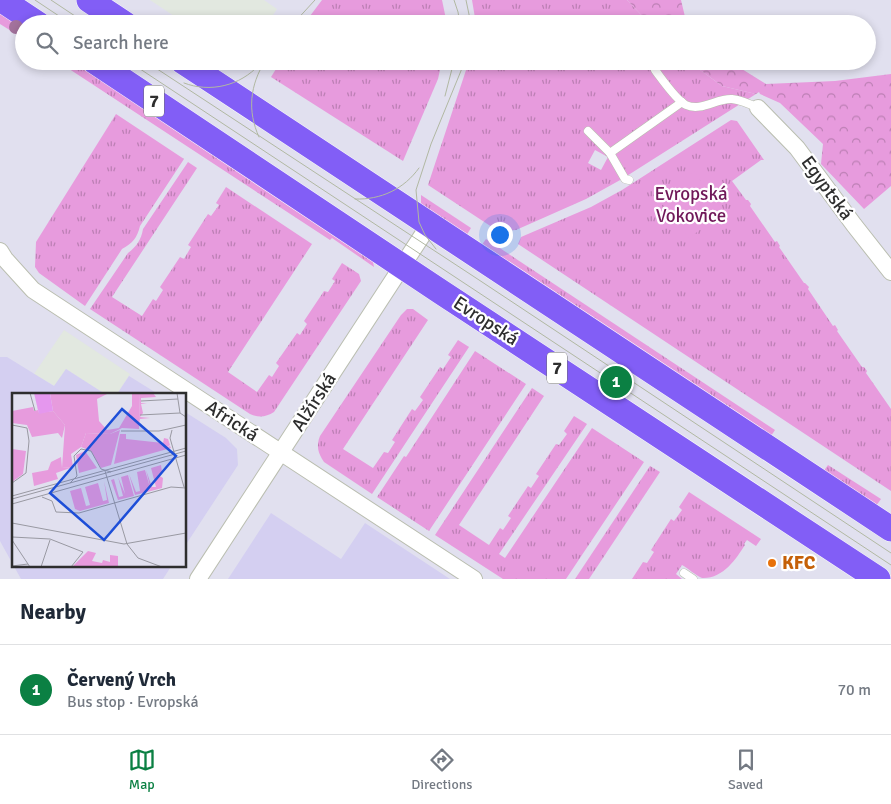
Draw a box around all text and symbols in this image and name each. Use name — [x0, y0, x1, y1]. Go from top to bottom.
search box — [15, 15, 876, 70]
icon: search — [33, 29, 61, 57]
text: Search here — [73, 31, 169, 55]
road number: 7 — [144, 85, 164, 116]
street label: Egyptská — [796, 151, 858, 225]
park label: Evropská Vokovice — [654, 182, 728, 228]
your location — [487, 222, 513, 248]
street label: Evropská — [449, 291, 523, 351]
road number: 7 — [547, 352, 567, 383]
pin: 1 — [600, 363, 632, 401]
street label: Alžírská — [286, 368, 342, 436]
inset map — [12, 393, 186, 566]
street label: Africká — [201, 395, 263, 447]
place label: KFC — [782, 551, 816, 575]
marker: KFC — [766, 557, 778, 569]
text: Nearby — [20, 599, 86, 625]
text: Červený Vrch — [67, 668, 176, 692]
text: 1 — [32, 680, 40, 700]
text: 70 m — [837, 680, 871, 700]
text: Bus stop · Evropská — [67, 692, 199, 712]
tab: Map — [128, 746, 156, 793]
tab: Directions — [411, 746, 472, 793]
tab: Saved — [728, 746, 763, 793]

